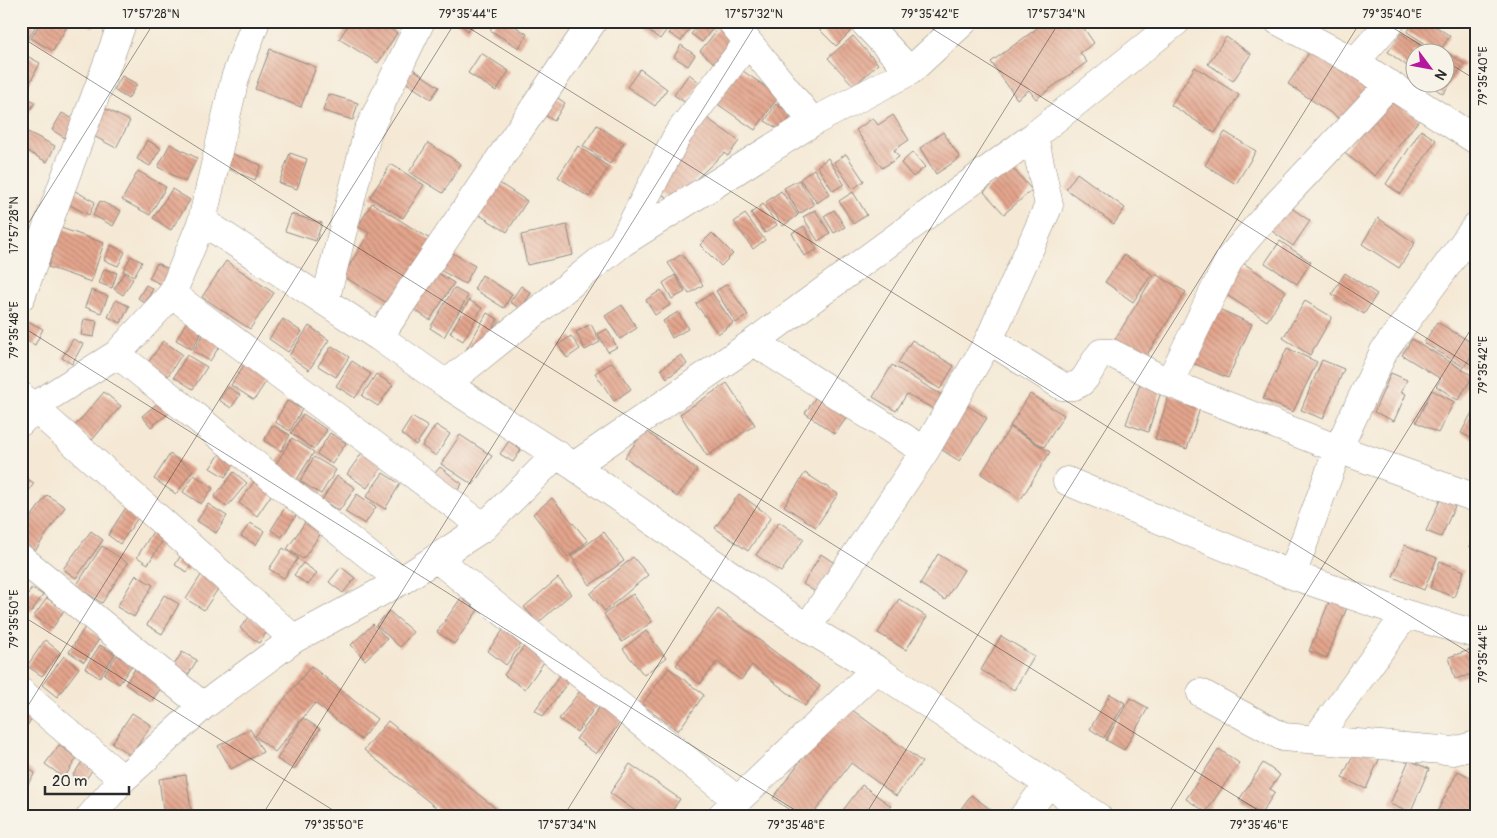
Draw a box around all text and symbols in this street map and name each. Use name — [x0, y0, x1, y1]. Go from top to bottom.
text: 17°57'28"N — [122, 7, 180, 22]
text: 79°35'44"E — [439, 7, 497, 22]
text: 17°57'32"N — [725, 7, 783, 22]
text: 79°35'42"E — [901, 7, 959, 22]
text: 17°57'34"N — [1027, 7, 1085, 22]
text: 79°35'40"E — [1362, 7, 1422, 22]
north arrow — [1404, 42, 1454, 92]
text: 79°35'40"E — [1476, 46, 1491, 106]
text: N — [1431, 66, 1450, 83]
text: 17°57'28"N — [7, 196, 22, 254]
text: 79°35'48"E — [7, 301, 22, 359]
text: 79°35'42"E — [1476, 336, 1491, 394]
text: 79°35'50"E — [7, 589, 22, 649]
text: 79°35'44"E — [1476, 625, 1491, 683]
scale bar — [45, 763, 129, 795]
text: 20 m — [52, 772, 87, 791]
text: 79°35'50"E — [304, 818, 364, 833]
text: 17°57'34"N — [538, 818, 596, 833]
text: 79°35'48"E — [767, 818, 825, 833]
text: 79°35'46"E — [1230, 818, 1288, 833]

